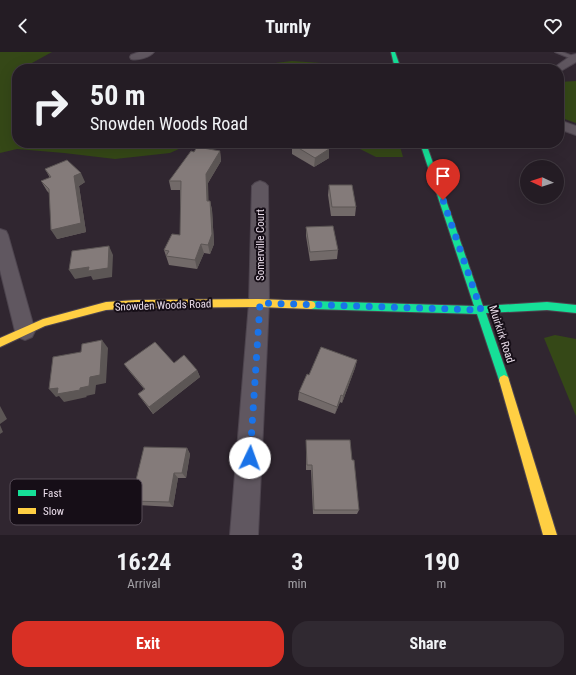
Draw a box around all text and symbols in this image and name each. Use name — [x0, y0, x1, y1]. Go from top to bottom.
icon: back — [12, 15, 34, 37]
icon: heart — [542, 15, 564, 37]
text: Turnly — [265, 16, 311, 37]
text: 50 m — [90, 79, 146, 112]
icon: right — [24, 80, 76, 132]
text: Snowden Woods Road — [90, 113, 248, 134]
pin — [426, 159, 460, 200]
north arrow — [520, 160, 564, 204]
map controls — [520, 160, 564, 204]
icon: arrive — [432, 165, 454, 187]
street label: Somerville Court — [254, 209, 267, 281]
street label: Snowden Woods Road — [115, 297, 211, 314]
street label: Muirkirk Road — [486, 304, 517, 365]
position arrow — [229, 437, 271, 479]
legend — [10, 479, 142, 525]
text: Fast — [43, 487, 62, 500]
text: Slow — [43, 505, 64, 518]
text: 16:24 — [116, 548, 171, 576]
text: 3 — [291, 548, 303, 576]
text: 190 — [423, 548, 460, 576]
text: Arrival — [127, 576, 160, 591]
text: min — [288, 576, 307, 591]
text: m — [437, 576, 446, 591]
button: Exit — [12, 621, 284, 667]
button: Share — [292, 621, 564, 667]

